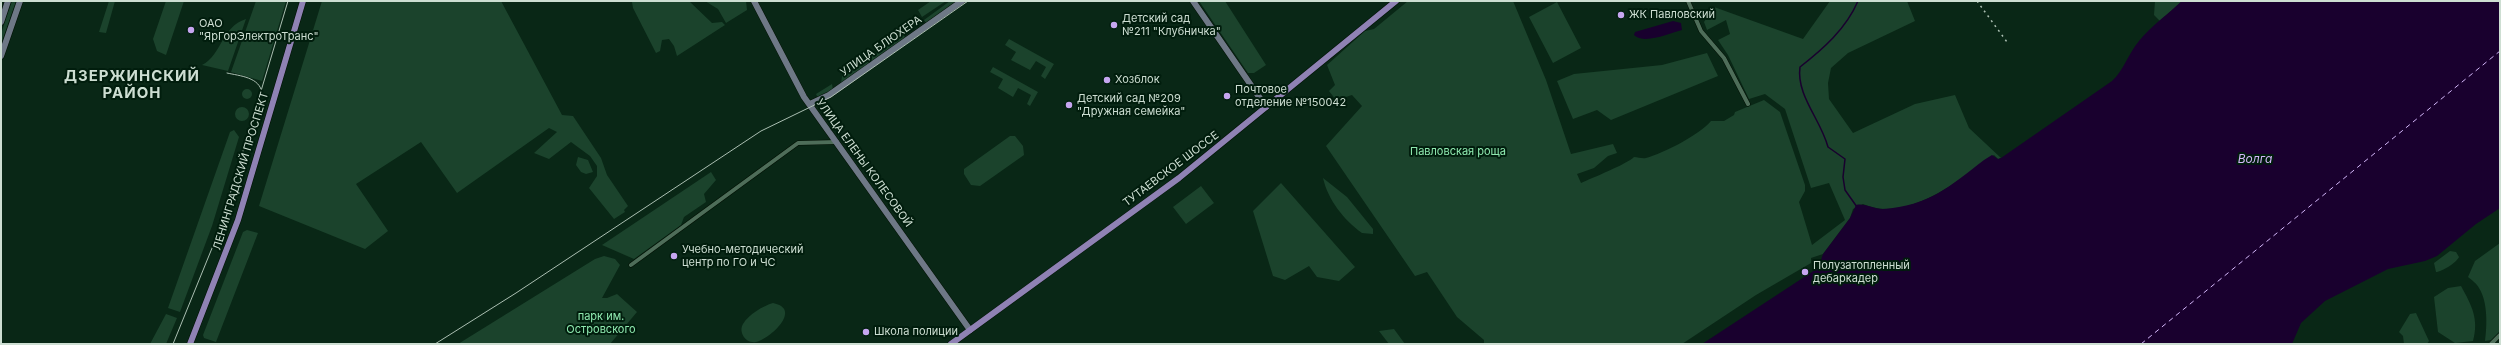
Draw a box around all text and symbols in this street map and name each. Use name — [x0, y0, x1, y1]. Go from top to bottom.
place label: ЖК Павловский — [1629, 8, 1715, 22]
marker: ЖК Павловский — [1616, 10, 1626, 20]
place label: Детский сад №211 "Клубничка" — [1122, 12, 1221, 38]
street label: УЛИЦА БЛЮХЕРА — [838, 13, 924, 79]
place label: ОАО "ЯрГорЭлектроТранс" — [199, 17, 319, 43]
marker: Детский сад №211 "Клубничка" — [1109, 20, 1119, 30]
marker: ОАО "ЯрГорЭлектроТранс" — [186, 25, 196, 35]
district label: ДЗЕРЖИНСКИЙ РАЙОН — [64, 67, 200, 102]
place label: Хозблок — [1115, 73, 1160, 87]
marker: Хозблок — [1102, 75, 1112, 85]
place label: Почтовое отделение №150042 — [1235, 83, 1346, 109]
street label: ЛЕНИНГРАДСКИЙ ПРОСПЕКТ — [211, 90, 271, 252]
marker: Почтовое отделение №150042 — [1222, 91, 1232, 101]
place label: Детский сад №209 "Дружная семейка" — [1077, 92, 1185, 118]
street label: УЛИЦА ЕЛЕНЫ КОЛЕСОВОЙ — [813, 96, 915, 230]
marker: Детский сад №209 "Дружная семейка" — [1064, 100, 1074, 110]
street label: ТУТАЕВСКОЕ ШОССЕ — [1120, 129, 1222, 209]
park label: Павловская роща — [1410, 145, 1506, 159]
water label: Волга — [2238, 152, 2272, 166]
place label: Учебно-методический центр по ГО и ЧС — [682, 243, 803, 269]
marker: Учебно-методический центр по ГО и ЧС — [669, 251, 679, 261]
place label: Полузатопленный дебаркадер — [1813, 259, 1910, 285]
marker: Полузатопленный дебаркадер — [1800, 267, 1810, 277]
park label: парк им. Островского — [566, 310, 636, 336]
place label: Школа полиции — [874, 325, 958, 339]
marker: Школа полиции — [861, 327, 871, 337]

